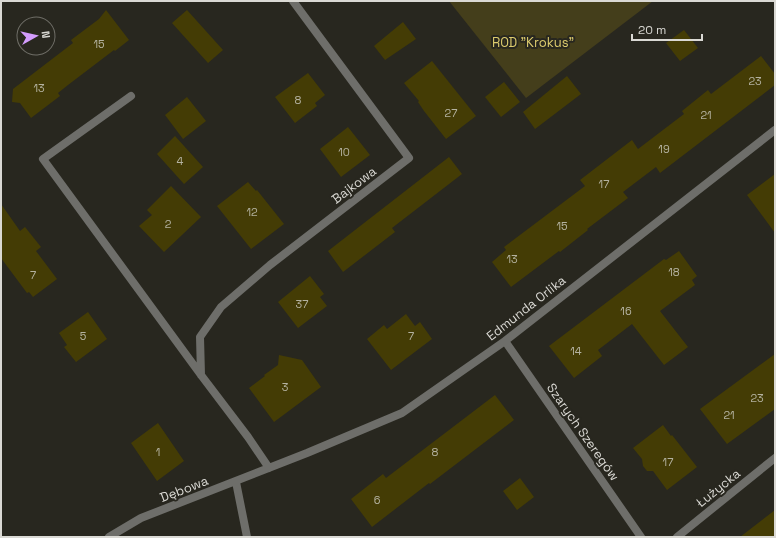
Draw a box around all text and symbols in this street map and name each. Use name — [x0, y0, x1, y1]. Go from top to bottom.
north arrow — [16, 16, 56, 56]
scale bar — [632, 16, 702, 42]
text: 20 m — [638, 22, 666, 38]
text: N — [38, 30, 53, 39]
park label: ROD "Krokus" — [492, 34, 574, 51]
house number: 15 — [93, 37, 105, 51]
house number: 23 — [748, 74, 762, 88]
house number: 13 — [33, 81, 45, 95]
house number: 8 — [295, 93, 302, 107]
house number: 27 — [445, 106, 457, 120]
house number: 21 — [700, 108, 712, 122]
house number: 19 — [658, 142, 670, 156]
house number: 10 — [338, 145, 350, 159]
house number: 4 — [177, 154, 184, 168]
street label: Bajkowa — [328, 162, 380, 207]
house number: 17 — [599, 177, 609, 191]
house number: 12 — [246, 205, 258, 219]
house number: 2 — [165, 217, 172, 231]
house number: 15 — [556, 219, 568, 233]
house number: 13 — [506, 252, 518, 266]
house number: 18 — [668, 265, 680, 279]
house number: 7 — [30, 268, 36, 282]
street label: Edmunda Orlika — [483, 271, 570, 344]
house number: 37 — [296, 297, 308, 311]
house number: 16 — [620, 304, 632, 318]
house number: 5 — [80, 329, 87, 343]
house number: 7 — [408, 329, 414, 343]
house number: 14 — [570, 344, 582, 358]
house number: 3 — [282, 380, 289, 394]
street label: Szarych Szeregów — [543, 380, 623, 484]
house number: 23 — [750, 391, 764, 405]
house number: 21 — [723, 408, 735, 422]
house number: 1 — [156, 445, 160, 459]
house number: 8 — [432, 445, 439, 459]
house number: 17 — [663, 455, 673, 469]
street label: Łużycka — [692, 465, 744, 511]
street label: Dębowa — [157, 472, 211, 506]
house number: 6 — [374, 493, 381, 507]

